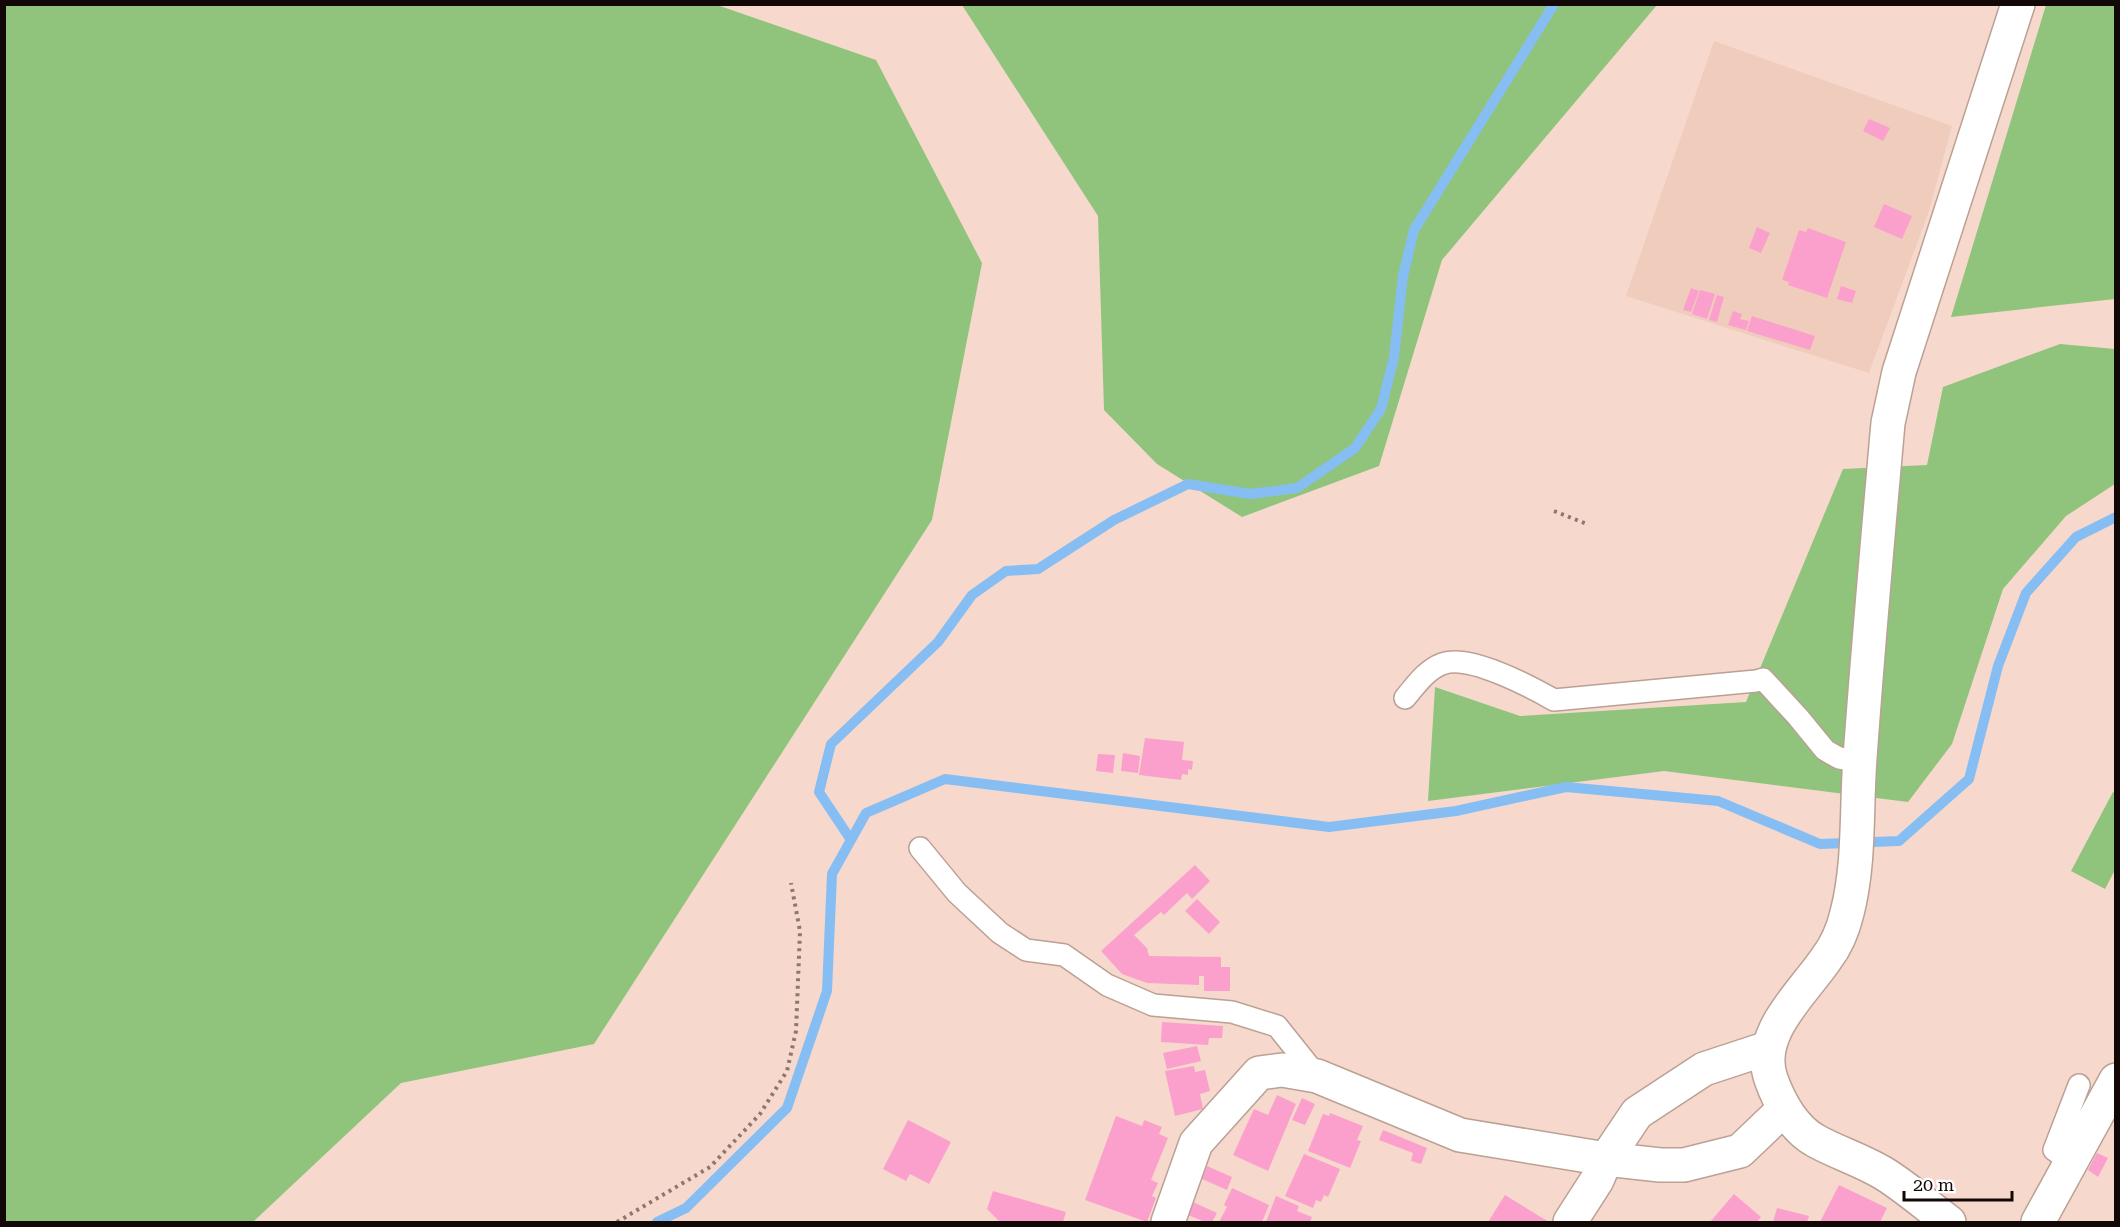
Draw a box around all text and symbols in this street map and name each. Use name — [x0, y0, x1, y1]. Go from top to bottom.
scale bar — [1904, 1164, 2012, 1202]
text: 20 m — [1913, 1174, 1954, 1195]

